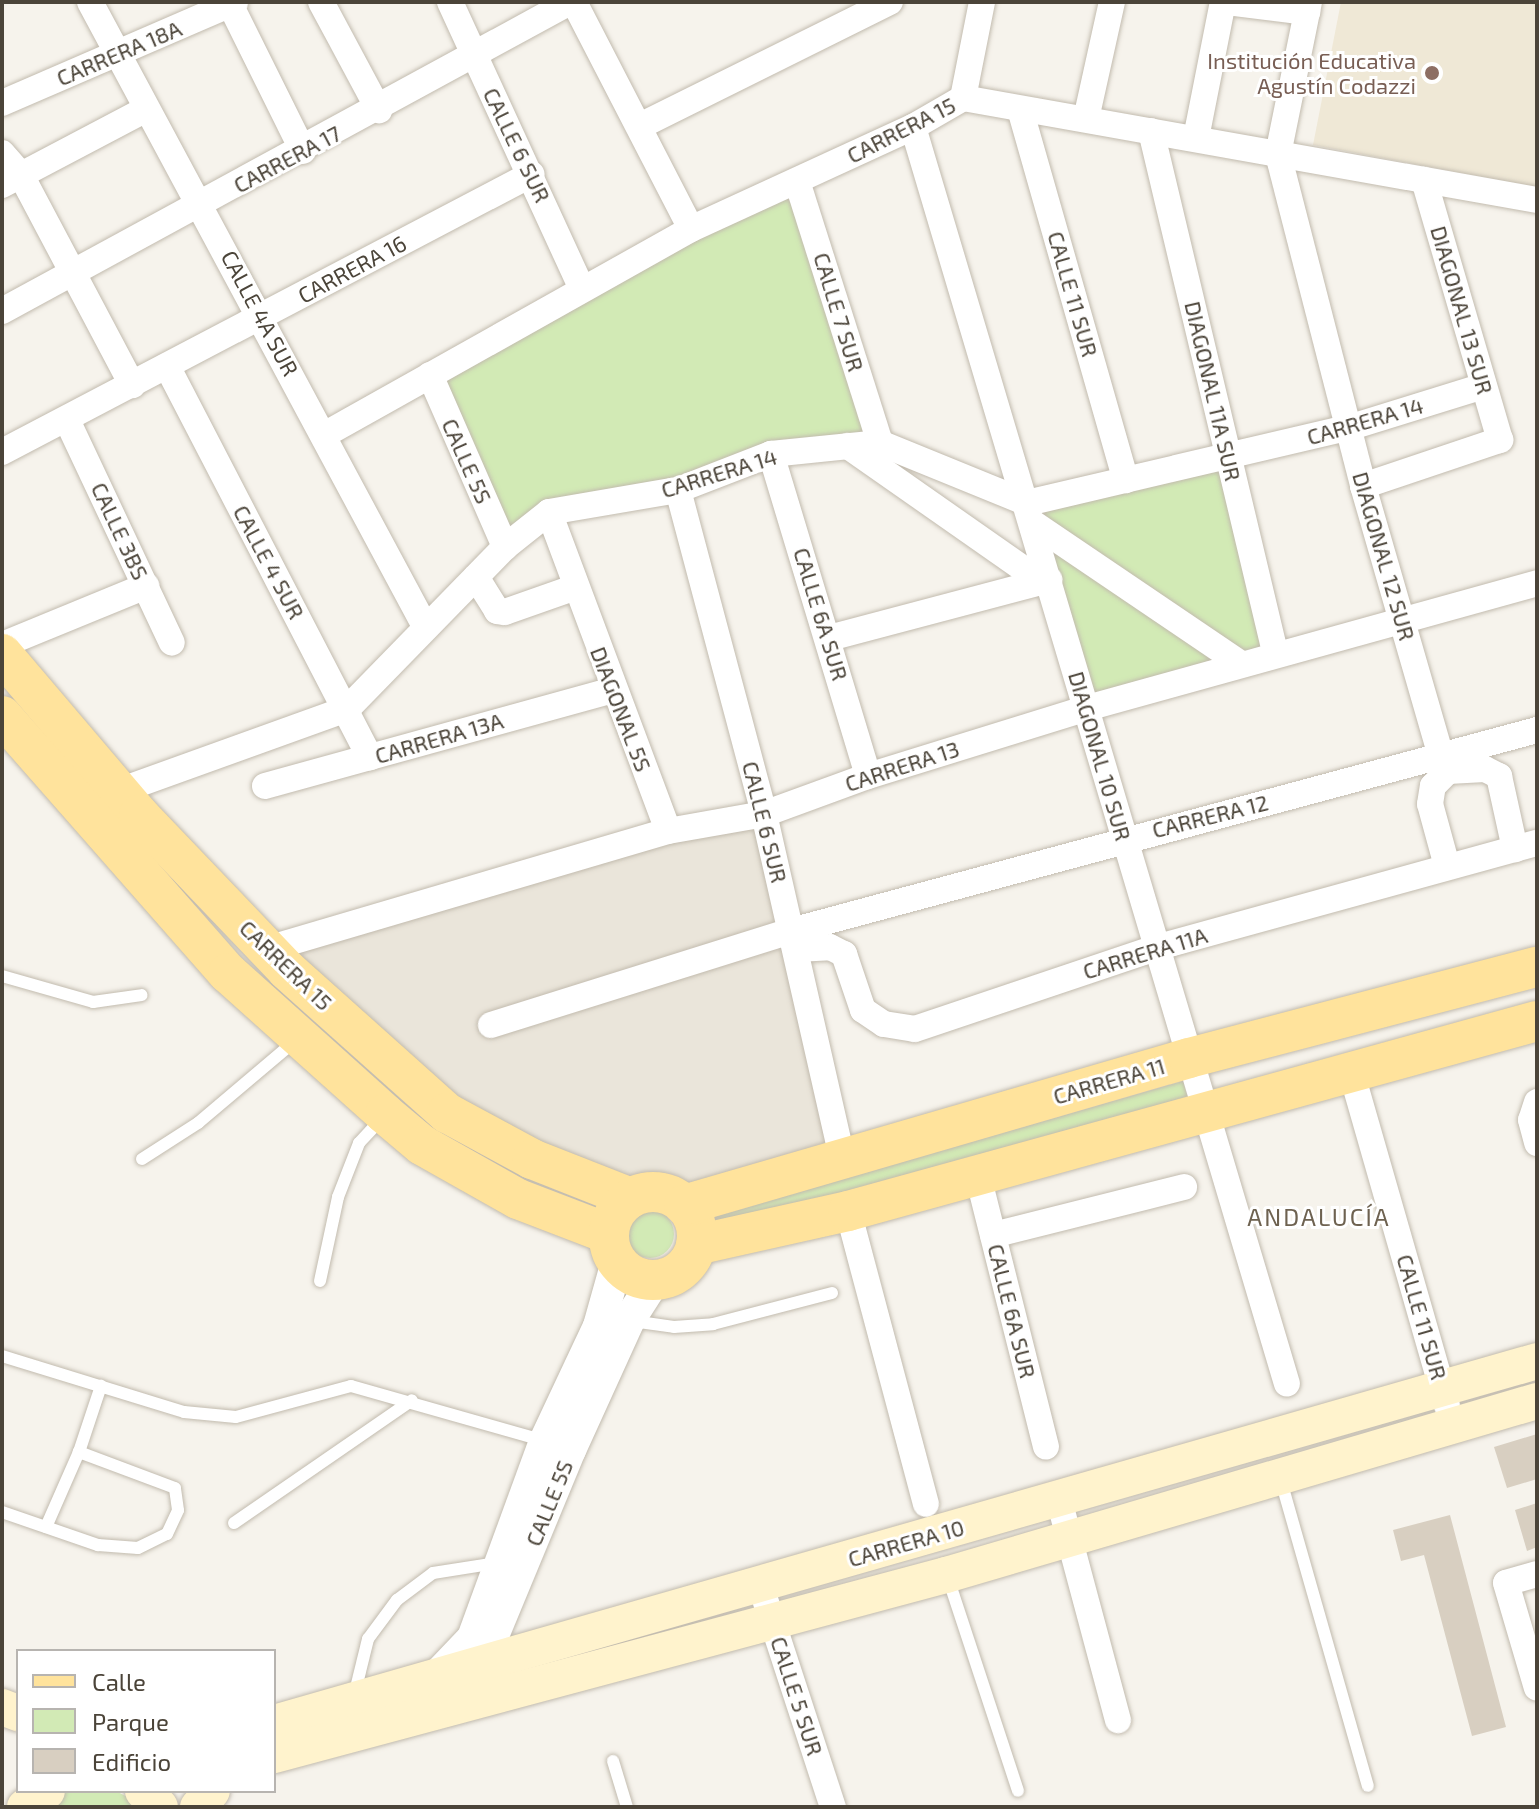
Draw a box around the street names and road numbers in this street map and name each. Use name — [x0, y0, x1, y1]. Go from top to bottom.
street label: CARRERA 18A — [52, 15, 186, 91]
street label: CALLE 6 SUR — [478, 83, 556, 207]
street label: CARRERA 15 — [842, 91, 960, 169]
street label: CARRERA 17 — [229, 120, 345, 198]
street label: DIAGONAL 13 SUR — [1425, 223, 1499, 397]
street label: CALLE 11 SUR — [1043, 228, 1103, 360]
street label: CARRERA 16 — [293, 229, 411, 309]
street label: CALLE 4A SUR — [216, 246, 304, 380]
street label: CALLE 7 SUR — [808, 249, 870, 375]
street label: DIAGONAL 11A SUR — [1179, 298, 1247, 484]
street label: CARRERA 14 — [1304, 392, 1426, 450]
street label: CALLE 5S — [437, 414, 497, 508]
street label: CARRERA 14 — [658, 443, 780, 503]
street label: DIAGONAL 12 SUR — [1347, 468, 1421, 644]
street label: CALLE 3BS — [86, 478, 154, 584]
street label: CALLE 4 SUR — [228, 501, 310, 623]
street label: CALLE 6A SUR — [788, 544, 854, 684]
street label: DIAGONAL 5S — [585, 643, 657, 775]
street label: DIAGONAL 10 SUR — [1063, 668, 1137, 844]
street label: CARRERA 13A — [372, 707, 506, 769]
street label: CARRERA 13 — [841, 735, 963, 797]
street label: CALLE 6 SUR — [737, 759, 793, 885]
street label: CARRERA 12 — [1149, 789, 1271, 843]
street label: CARRERA 15 — [234, 914, 338, 1016]
street label: CARRERA 11A — [1079, 922, 1211, 984]
street label: CARRERA 11 — [1050, 1052, 1168, 1110]
street label: CALLE 6A SUR — [983, 1241, 1041, 1381]
street label: CALLE 11 SUR — [1392, 1251, 1452, 1383]
street label: CALLE 5S — [520, 1456, 578, 1550]
street label: CARRERA 10 — [845, 1514, 967, 1572]
street label: CALLE 5 SUR — [765, 1633, 829, 1759]

